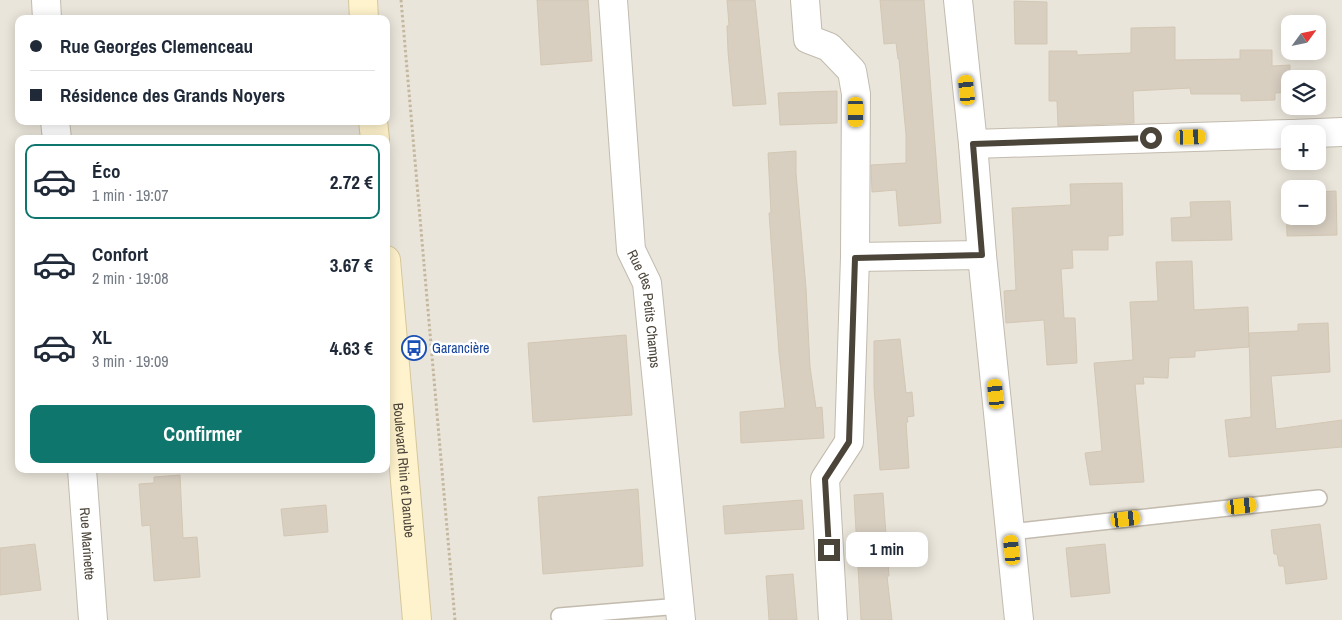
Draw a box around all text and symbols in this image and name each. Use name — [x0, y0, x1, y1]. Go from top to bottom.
north arrow — [1281, 15, 1326, 60]
map controls — [1281, 15, 1326, 225]
text: Rue Georges Clemenceau — [60, 33, 253, 59]
button: layers — [1281, 70, 1326, 115]
car — [957, 74, 976, 106]
text: Résidence des Grands Noyers — [60, 82, 285, 108]
car — [848, 97, 863, 127]
button: + — [1281, 125, 1326, 170]
route start — [1140, 127, 1162, 149]
car — [1175, 129, 1206, 145]
text: Éco — [92, 158, 121, 184]
icon: car — [32, 159, 77, 204]
text: 2.72 € — [330, 169, 373, 195]
button: − — [1281, 180, 1326, 225]
text: 1 min · 19:07 — [92, 184, 169, 206]
text: Confort — [92, 241, 148, 267]
icon: car — [32, 242, 77, 287]
street label: Rue des Petits Champs — [623, 247, 665, 369]
text: 3.67 € — [330, 252, 373, 278]
text: 2 min · 19:08 — [92, 267, 169, 289]
text: XL — [92, 324, 112, 350]
icon: car — [32, 325, 77, 370]
text: 4.63 € — [330, 335, 373, 361]
bus stop icon: Garancière — [401, 335, 427, 361]
place label: Garancière — [432, 339, 489, 357]
text: 3 min · 19:09 — [92, 350, 169, 372]
car — [986, 378, 1005, 410]
street label: Boulevard Rhin et Danube — [389, 402, 419, 538]
button: Confirmer — [30, 405, 375, 463]
car — [1226, 497, 1257, 515]
street label: Rue Marinette — [76, 507, 99, 581]
car — [1110, 510, 1141, 528]
callout: 1 min — [846, 532, 929, 568]
car — [1002, 534, 1021, 566]
text: 1 min — [870, 538, 904, 560]
route end — [818, 539, 840, 561]

